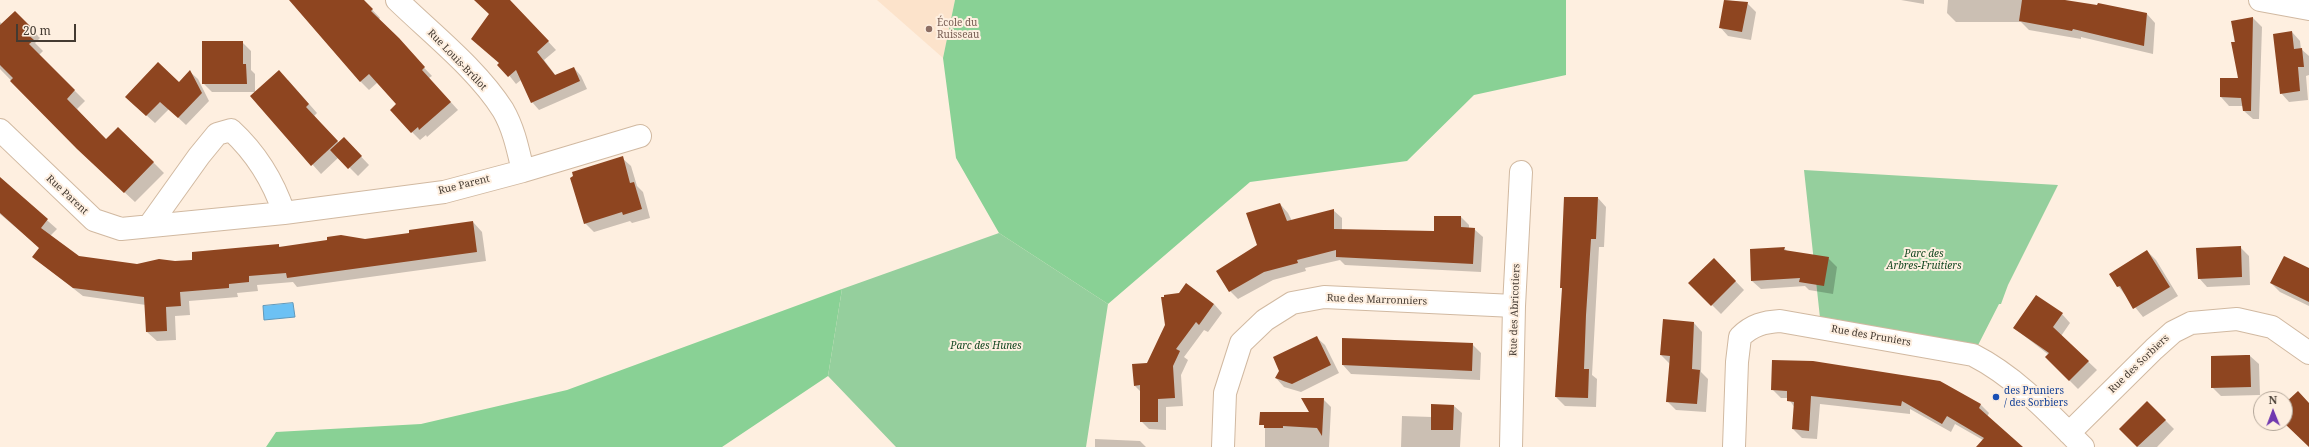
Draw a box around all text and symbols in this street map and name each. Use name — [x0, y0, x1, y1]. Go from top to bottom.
scale bar — [18, 16, 78, 42]
place label: École du Ruisseau — [937, 17, 979, 40]
text: 20 m — [23, 22, 51, 39]
marker: École du Ruisseau — [924, 24, 934, 34]
street label: Rue Louis-Brûlot — [425, 27, 489, 93]
street label: Rue Parent — [44, 173, 90, 217]
street label: Rue Parent — [437, 173, 491, 197]
park label: Parc des Arbres-Fruitiers — [1886, 248, 1962, 272]
street label: Rue des Abricotiers — [1507, 264, 1523, 356]
street label: Rue des Marronniers — [1327, 292, 1427, 308]
street label: Rue des Pruniers — [1830, 323, 1912, 349]
street label: Rue des Sorbiers — [2106, 332, 2172, 396]
park label: Parc des Hunes — [950, 340, 1022, 352]
place label: des Pruniers / des Sorbiers — [2004, 385, 2068, 408]
north arrow — [2253, 391, 2293, 431]
marker: des Pruniers / des Sorbiers — [1991, 392, 2001, 402]
text: N — [2268, 392, 2277, 407]

